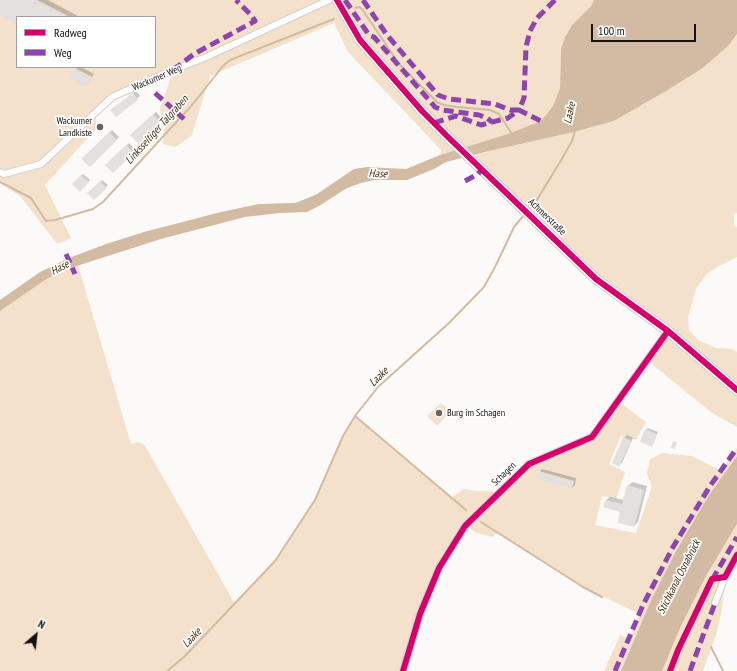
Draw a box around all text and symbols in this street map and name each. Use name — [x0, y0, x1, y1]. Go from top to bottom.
legend — [16, 16, 156, 68]
scale bar — [593, 16, 698, 42]
text: 100 m — [598, 23, 625, 38]
text: Radweg — [54, 25, 87, 40]
text: Weg — [54, 45, 72, 60]
street label: Wackumer Weg — [131, 62, 183, 94]
water label: Linksseitiger Talgraben — [123, 93, 191, 167]
water label: Laake — [561, 101, 579, 125]
place label: Wackumer Landkiste — [56, 115, 92, 138]
marker: Wackumer Landkiste — [95, 122, 105, 132]
water label: Hase — [368, 167, 388, 181]
street label: Achmerstraße — [526, 196, 568, 238]
water label: Hase — [49, 258, 71, 278]
water label: Laake — [367, 365, 391, 389]
place label: Burg im Schagen — [447, 407, 505, 419]
marker: Burg im Schagen — [434, 408, 444, 418]
street label: Schagen — [489, 460, 519, 488]
water label: Stichkanal Osnabrück — [655, 538, 703, 616]
north arrow — [16, 615, 56, 655]
text: N — [36, 617, 48, 632]
water label: Laake — [180, 626, 204, 650]

